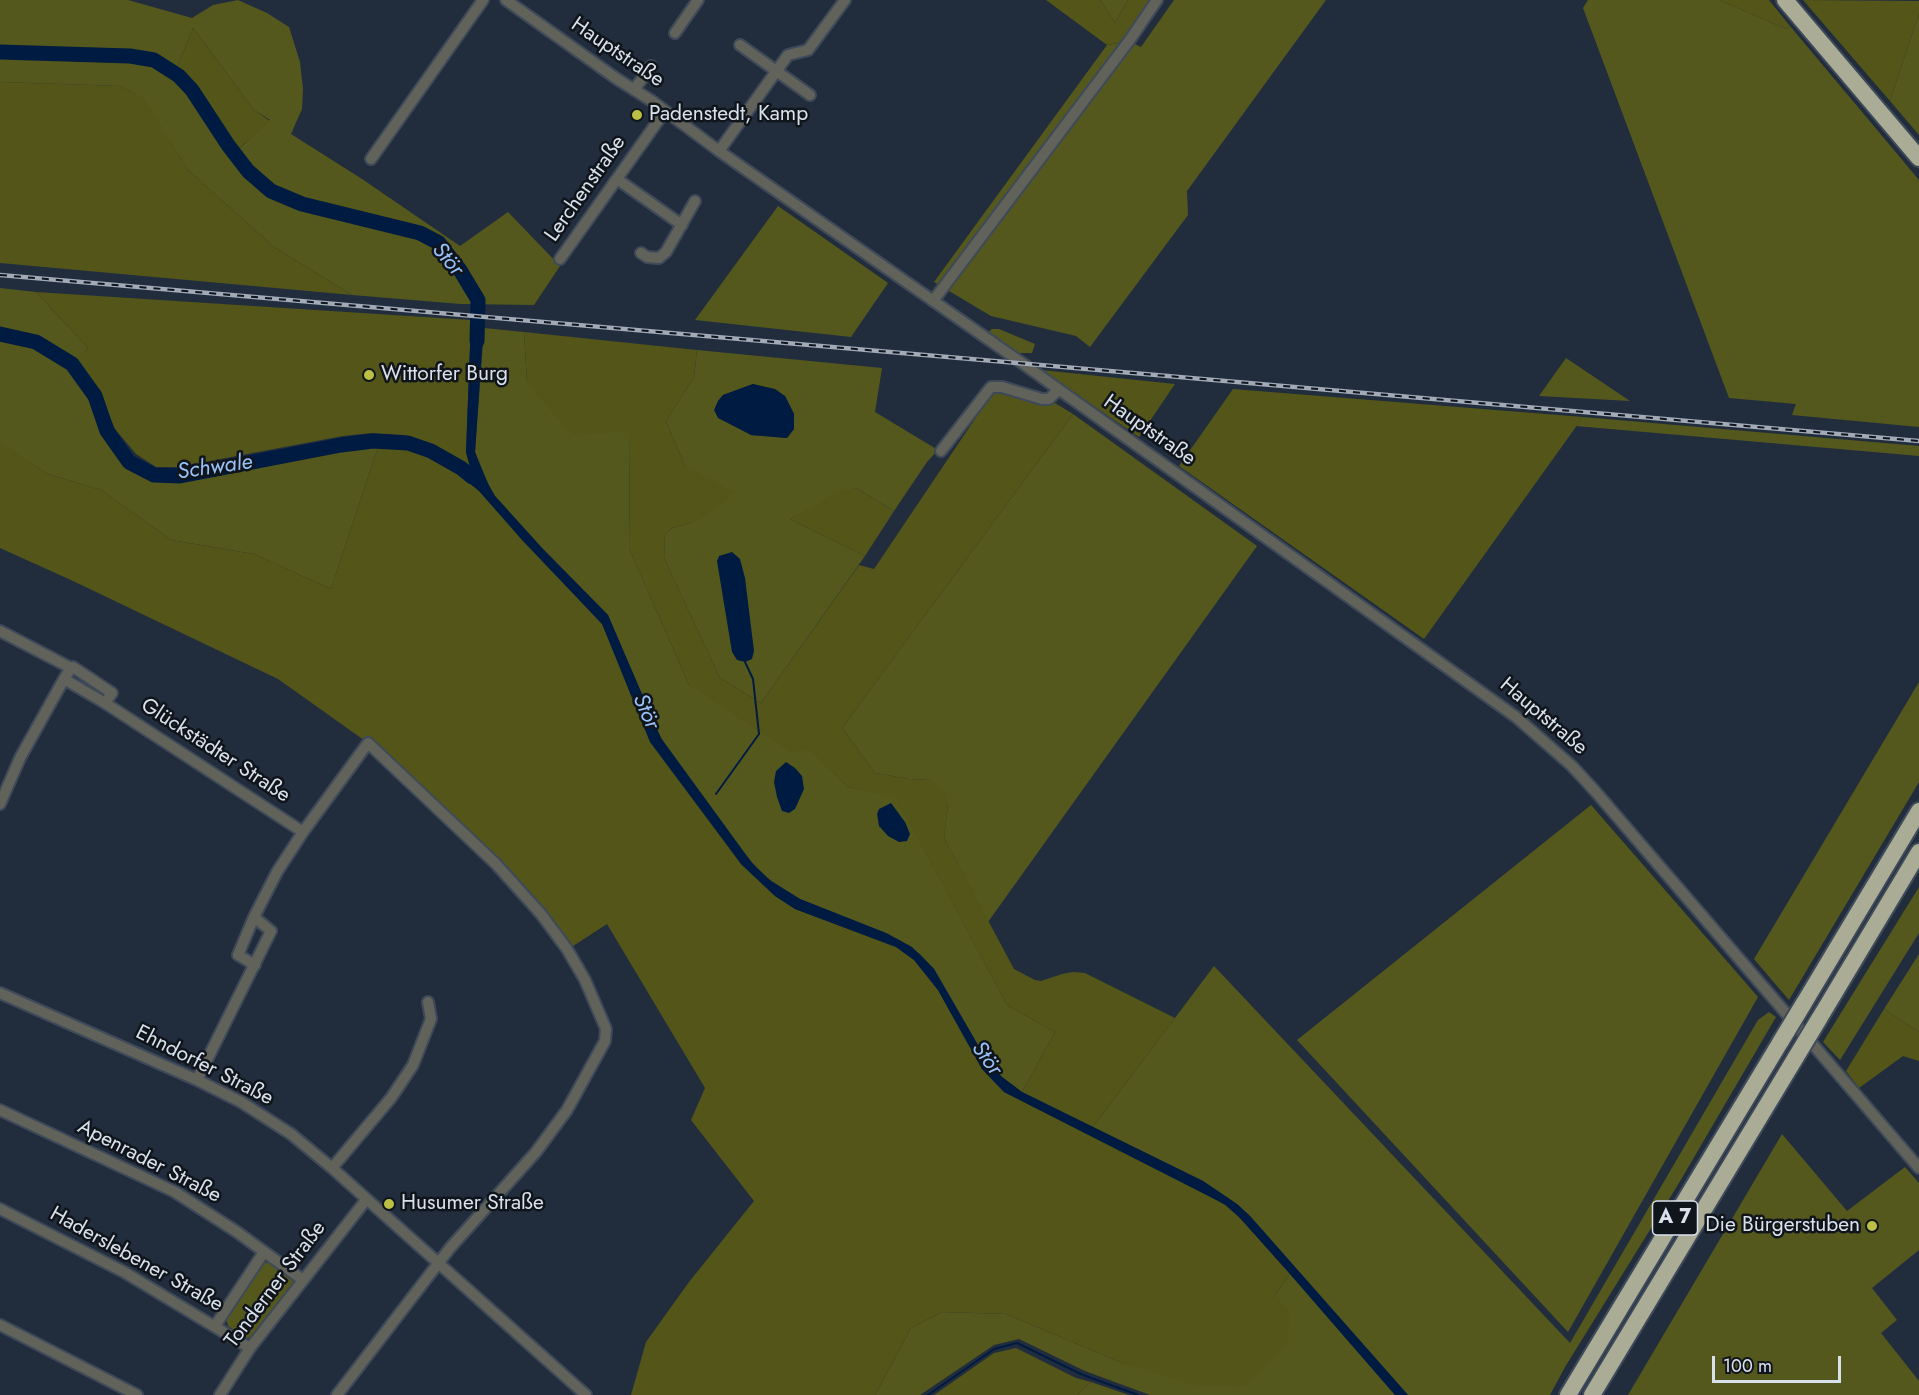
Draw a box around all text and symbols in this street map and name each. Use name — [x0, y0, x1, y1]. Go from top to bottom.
street label: Hauptstraße — [566, 13, 668, 93]
place label: Padenstedt, Kamp — [649, 102, 808, 128]
marker: Padenstedt, Kamp — [630, 108, 644, 122]
street label: Lerchenstraße — [540, 131, 632, 247]
water label: Stör — [425, 238, 469, 282]
place label: Wittorfer Burg — [381, 362, 508, 388]
marker: Wittorfer Burg — [362, 368, 376, 382]
street label: Hauptstraße — [1098, 390, 1200, 472]
water label: Schwale — [176, 450, 254, 486]
street label: Hauptstraße — [1494, 673, 1592, 761]
water label: Stör — [626, 690, 664, 734]
street label: Glückstädter Straße — [136, 693, 294, 809]
street label: Ehndorfer Straße — [131, 1020, 277, 1112]
water label: Stör — [965, 1037, 1007, 1081]
street label: Apenrader Straße — [73, 1115, 225, 1209]
place label: Husumer Straße — [401, 1191, 544, 1217]
marker: Husumer Straße — [382, 1197, 396, 1211]
road number: A 7 — [1652, 1201, 1698, 1235]
street label: Haderslebener Straße — [45, 1202, 227, 1318]
place label: Die Bürgerstuben — [1705, 1213, 1860, 1239]
street label: Tonderner Straße — [220, 1217, 332, 1353]
marker: Die Bürgerstuben — [1865, 1219, 1879, 1233]
scale bar — [1715, 1344, 1844, 1382]
text: 100 m — [1723, 1353, 1772, 1379]

